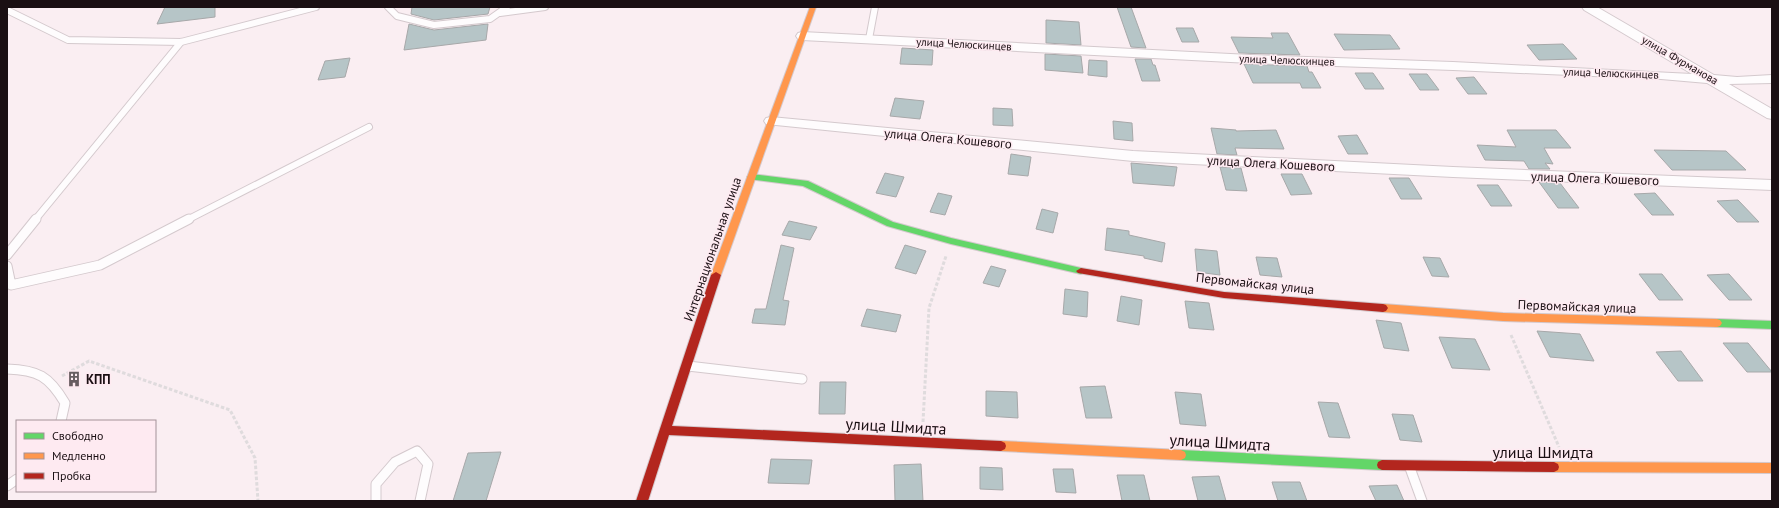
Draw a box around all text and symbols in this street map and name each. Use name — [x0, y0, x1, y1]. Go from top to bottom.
street label: улица Фурманова — [1639, 33, 1721, 87]
street label: улица Челюскинцев — [916, 35, 1012, 53]
street label: улица Челюскинцев — [1239, 51, 1335, 69]
street label: улица Челюскинцев — [1563, 64, 1659, 82]
street label: улица Олега Кошевого — [883, 124, 1013, 153]
street label: улица Олега Кошевого — [1207, 152, 1335, 175]
street label: улица Олега Кошевого — [1531, 168, 1659, 189]
street label: Интернациональная улица — [680, 175, 745, 323]
street label: Первомайская улица — [1195, 269, 1315, 298]
street label: Первомайская улица — [1517, 296, 1637, 317]
building icon: КПП — [65, 370, 83, 388]
place label: КПП — [86, 371, 111, 388]
street label: улица Шмидта — [845, 413, 947, 439]
legend — [16, 420, 156, 492]
text: Свободно — [52, 428, 103, 443]
street label: улица Шмидта — [1169, 429, 1271, 455]
street label: улица Шмидта — [1492, 442, 1594, 462]
text: Медленно — [52, 448, 106, 463]
text: Пробка — [52, 468, 91, 483]

